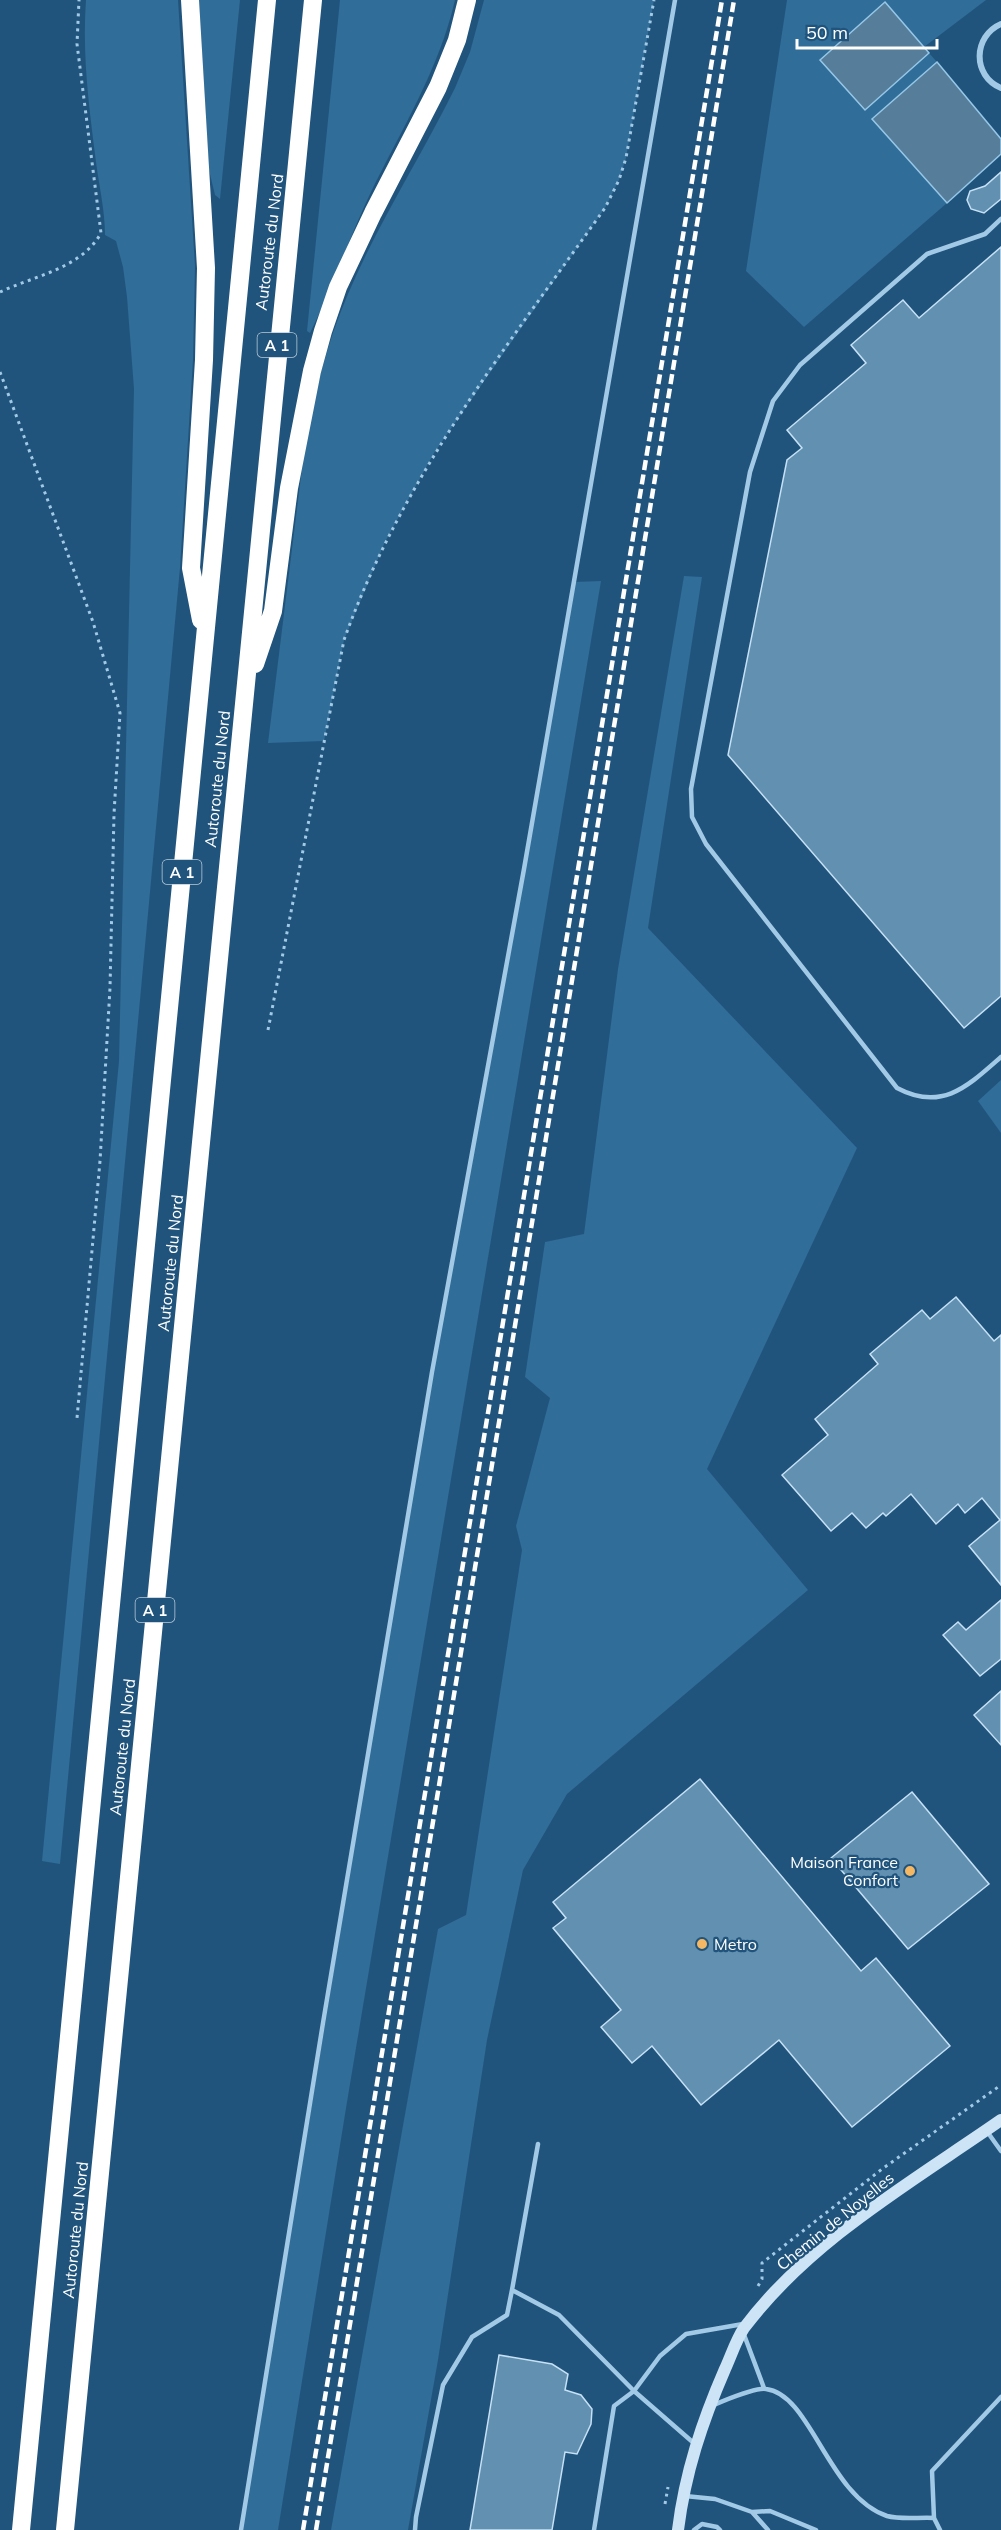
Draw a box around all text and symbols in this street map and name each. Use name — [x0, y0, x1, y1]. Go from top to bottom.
scale bar — [797, 12, 936, 50]
text: 50 m — [806, 21, 848, 44]
street label: Autoroute du Nord — [251, 173, 287, 311]
road number: A 1 — [258, 333, 296, 357]
street label: Autoroute du Nord — [200, 710, 234, 848]
road number: A 1 — [162, 860, 201, 884]
street label: Autoroute du Nord — [153, 1194, 187, 1332]
road number: A 1 — [136, 1598, 174, 1622]
street label: Autoroute du Nord — [105, 1678, 139, 1816]
place label: Maison France Confort — [790, 1852, 898, 1890]
marker: Maison France Confort — [903, 1864, 917, 1878]
place label: Metro — [714, 1934, 757, 1954]
marker: Metro — [695, 1937, 709, 1951]
street label: Autoroute du Nord — [58, 2161, 92, 2299]
street label: Chemin de Noyelles — [772, 2167, 898, 2274]

